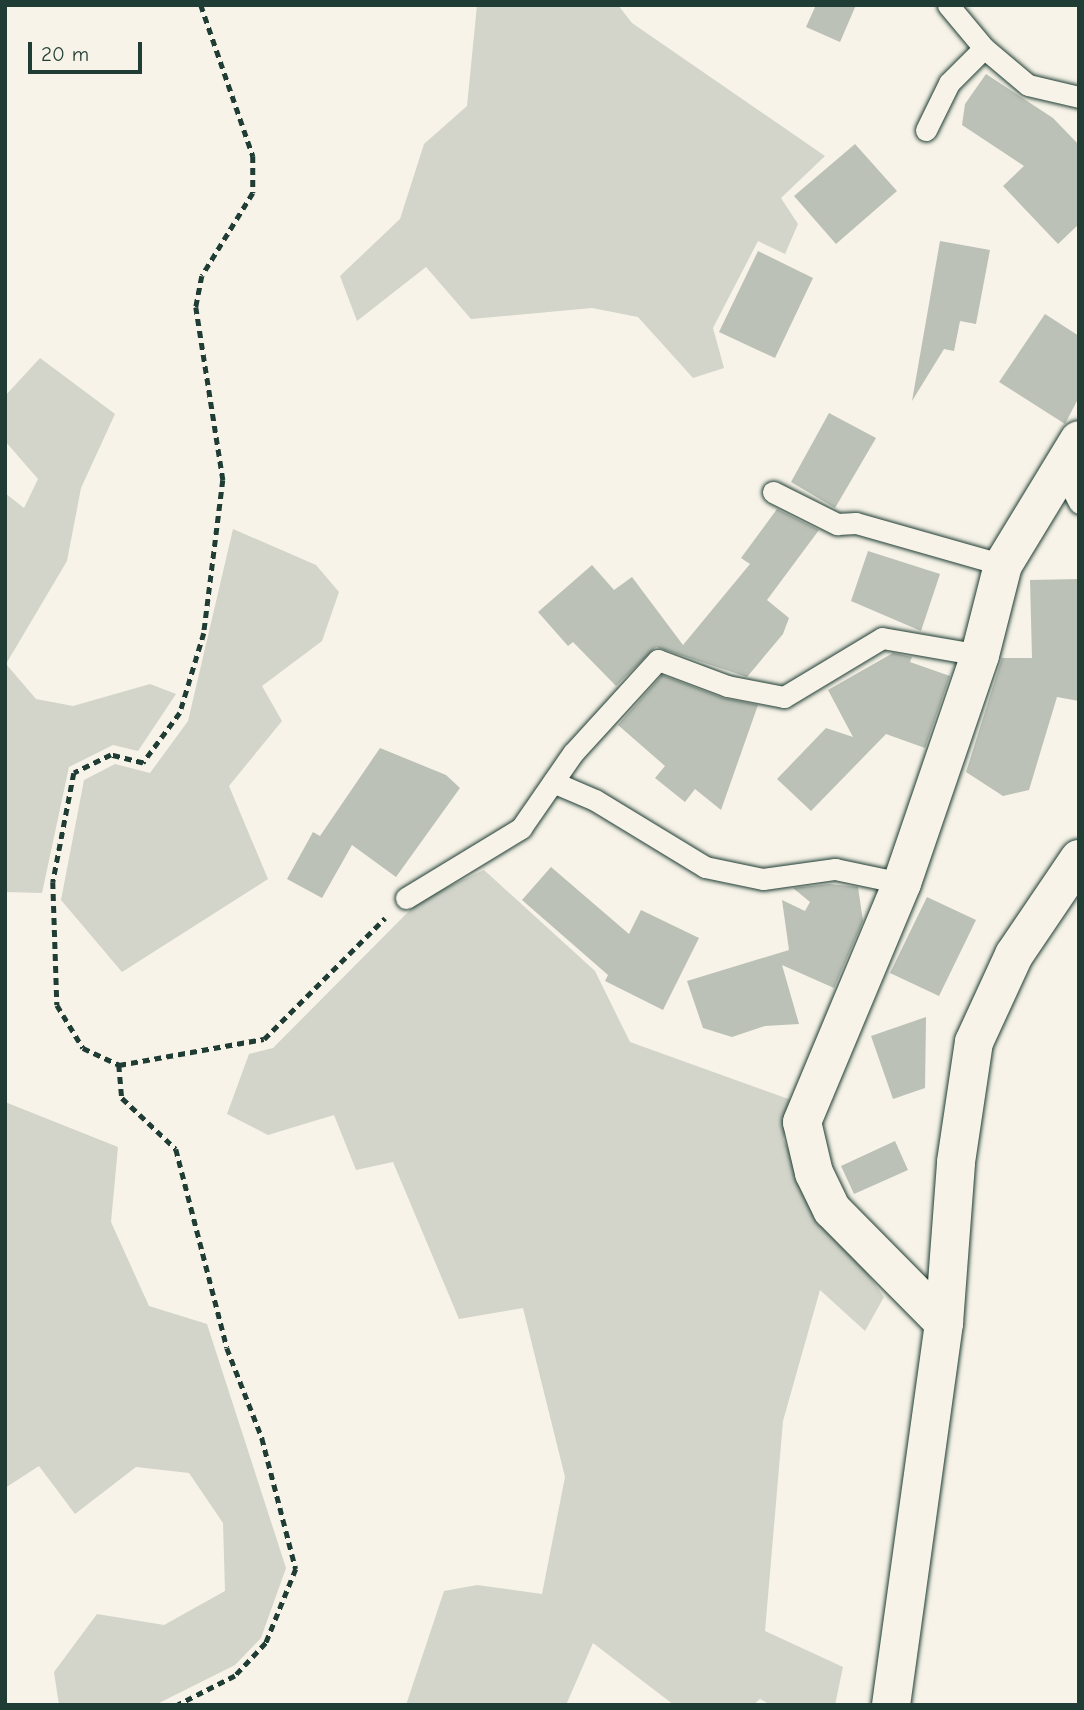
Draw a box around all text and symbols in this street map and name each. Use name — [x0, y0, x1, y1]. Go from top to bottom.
scale bar — [32, 28, 145, 72]
text: 20 m — [41, 42, 89, 66]

